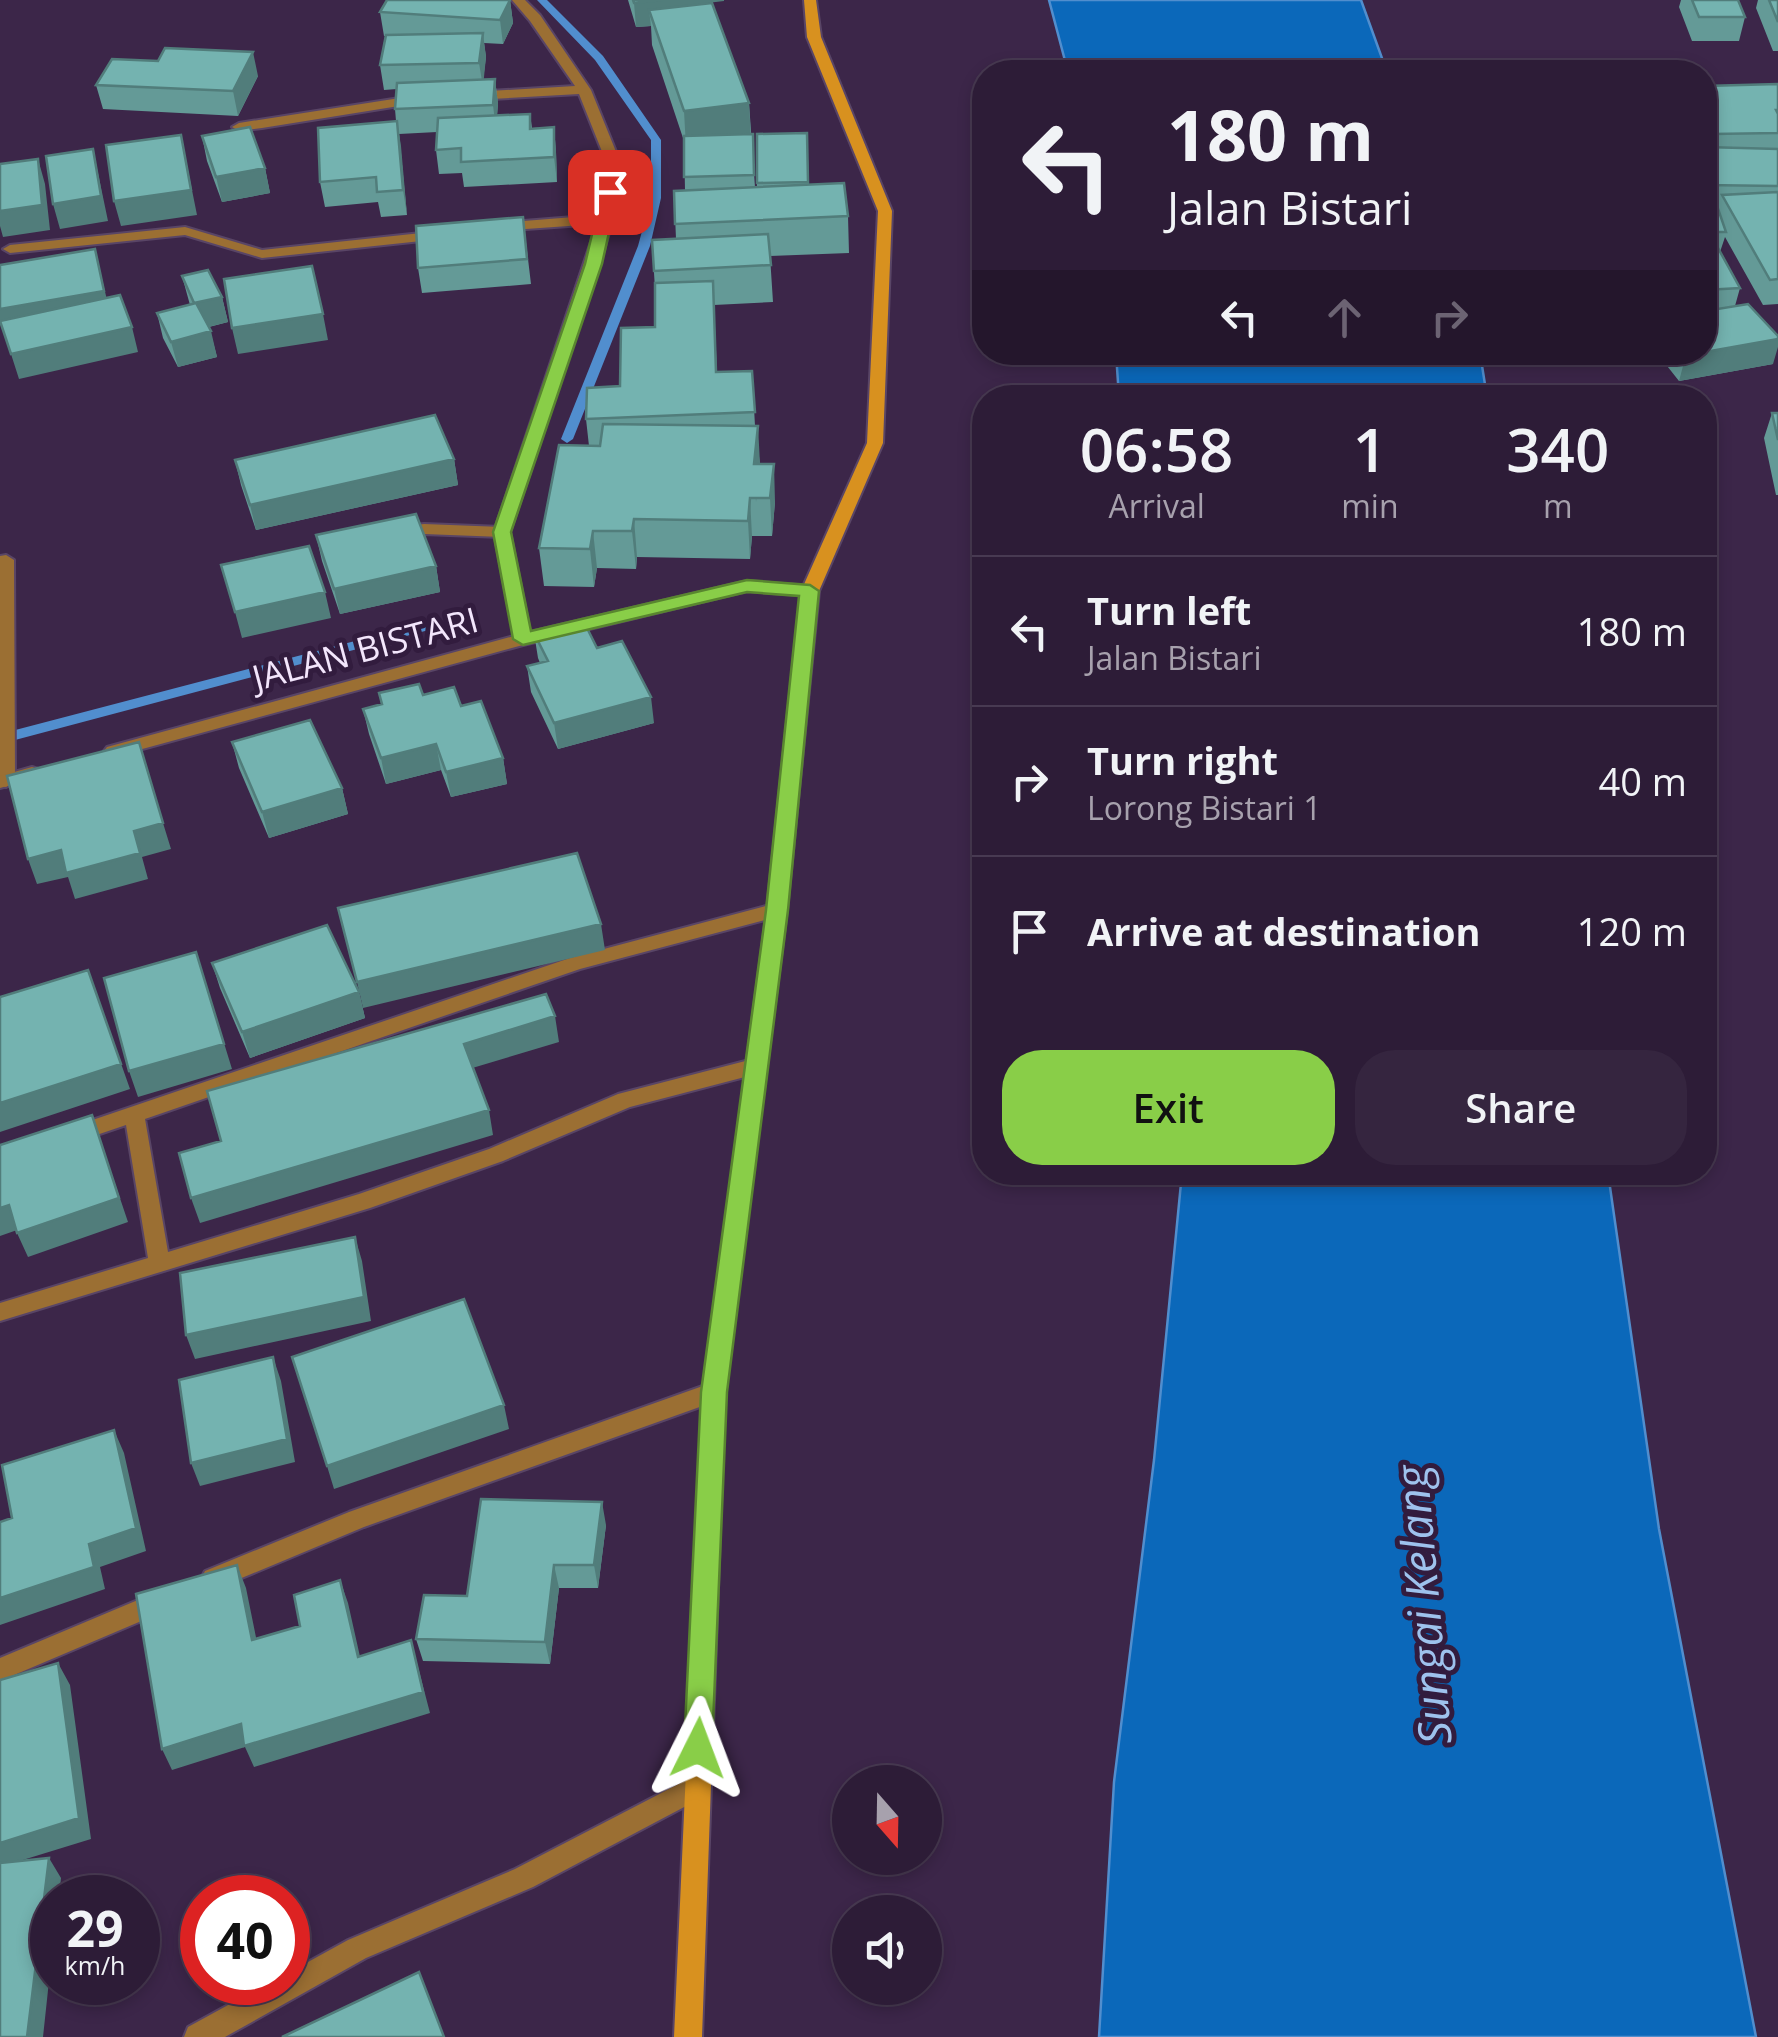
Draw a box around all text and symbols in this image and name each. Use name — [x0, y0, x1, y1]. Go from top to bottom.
text: 180 m — [1167, 86, 1374, 182]
icon: left — [1002, 100, 1132, 230]
pin — [568, 150, 653, 235]
icon: arrive — [583, 165, 638, 220]
text: Jalan Bistari — [1167, 177, 1412, 238]
icon: left — [1212, 290, 1267, 345]
icon: ahead — [1317, 290, 1372, 345]
icon: right — [1422, 290, 1477, 345]
text: 06:58 — [1080, 408, 1233, 490]
text: 1 — [1353, 408, 1387, 490]
text: 340 — [1506, 408, 1609, 490]
text: Arrival — [1108, 484, 1205, 527]
text: min — [1341, 484, 1399, 527]
text: m — [1543, 484, 1573, 527]
text: Turn left — [1087, 584, 1251, 636]
street label: JALAN BISTARI — [244, 595, 483, 701]
icon: left — [1002, 604, 1057, 659]
text: 180 m — [1577, 605, 1687, 657]
text: Jalan Bistari — [1087, 636, 1262, 679]
text: Turn right — [1087, 734, 1278, 786]
icon: right — [1002, 754, 1057, 809]
text: 40 m — [1598, 755, 1687, 807]
text: Lorong Bistari 1 — [1087, 786, 1322, 829]
icon: arrive — [1002, 904, 1057, 959]
text: Arrive at destination — [1087, 905, 1481, 957]
text: 120 m — [1577, 905, 1687, 957]
button: Exit — [1002, 1050, 1335, 1165]
button: Share — [1355, 1050, 1687, 1165]
water label: Sungai Kelang — [1379, 1461, 1465, 1747]
position arrow — [646, 1696, 750, 1800]
north arrow — [832, 1765, 942, 1875]
map controls — [832, 1765, 942, 2005]
speed limit sign: 40 — [180, 1875, 310, 2005]
text: 29 — [66, 1894, 124, 1962]
button: sound — [832, 1895, 942, 2005]
text: km/h — [65, 1948, 125, 1982]

